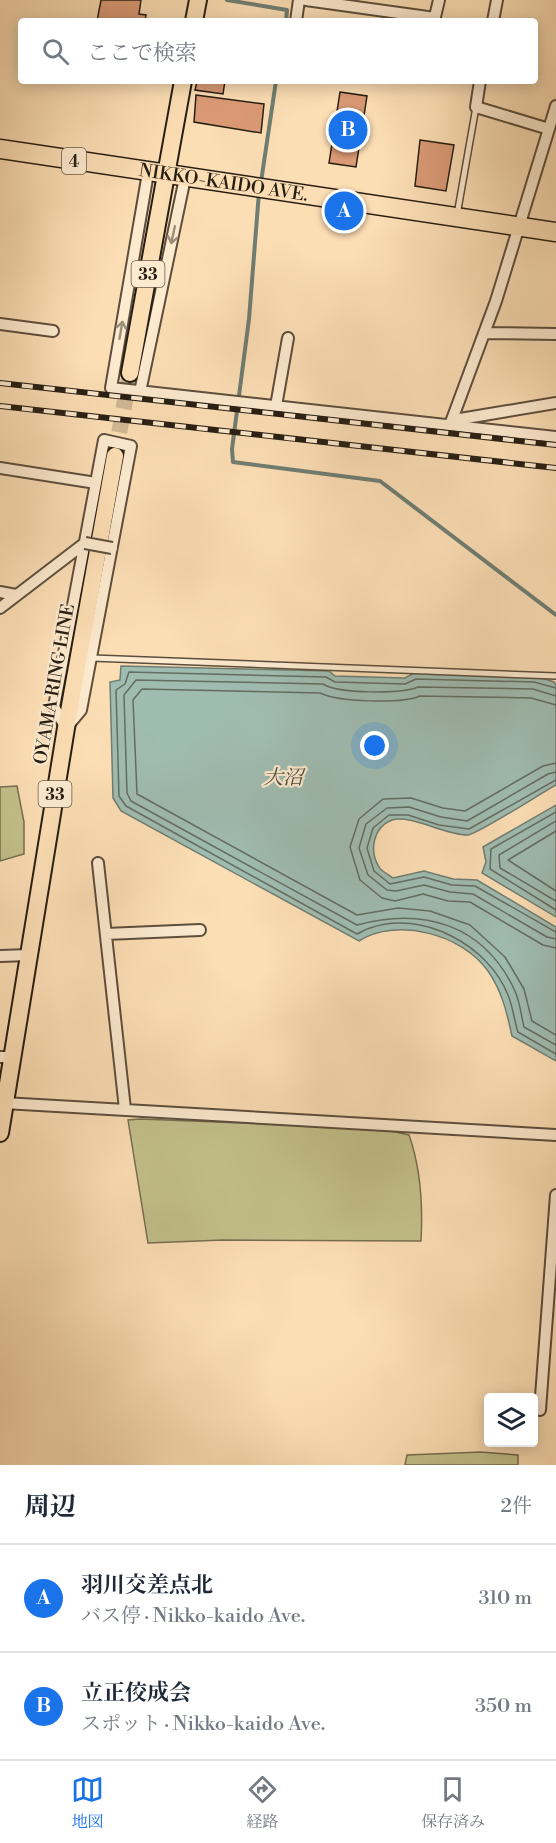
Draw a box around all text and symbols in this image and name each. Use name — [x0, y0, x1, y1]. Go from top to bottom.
search box — [18, 18, 538, 84]
icon: search — [39, 35, 72, 68]
text: ここで検索 — [87, 40, 197, 67]
pin: B — [328, 108, 368, 152]
road number: 4 — [62, 148, 86, 174]
street label: NIKKO-KAIDO AVE. — [137, 159, 310, 207]
pin: A — [324, 188, 364, 234]
one-way arrow — [167, 225, 178, 245]
road number: 33 — [132, 261, 164, 287]
one-way arrow — [116, 321, 127, 341]
street label: OYAMA RING LINE — [29, 602, 80, 766]
your location — [360, 731, 389, 760]
water label: 大沼 — [263, 766, 306, 791]
road number: 33 — [38, 781, 72, 807]
map controls — [484, 1393, 538, 1447]
button: layers — [484, 1393, 538, 1447]
text: 周辺 — [24, 1491, 76, 1523]
text: 2件 — [501, 1494, 532, 1519]
text: 羽川交差点北 — [81, 1572, 213, 1599]
text: A — [36, 1586, 51, 1611]
text: 310 m — [479, 1586, 532, 1611]
text: バス停 · Nikko-kaido Ave. — [81, 1604, 305, 1629]
text: 立正佼成会 — [81, 1680, 191, 1707]
text: B — [36, 1694, 51, 1719]
text: 350 m — [475, 1694, 532, 1719]
text: スポット · Nikko-kaido Ave. — [81, 1712, 325, 1737]
tab: 地図 — [71, 1773, 104, 1832]
tab: 経路 — [246, 1773, 279, 1832]
tab: 保存済み — [421, 1773, 485, 1832]

